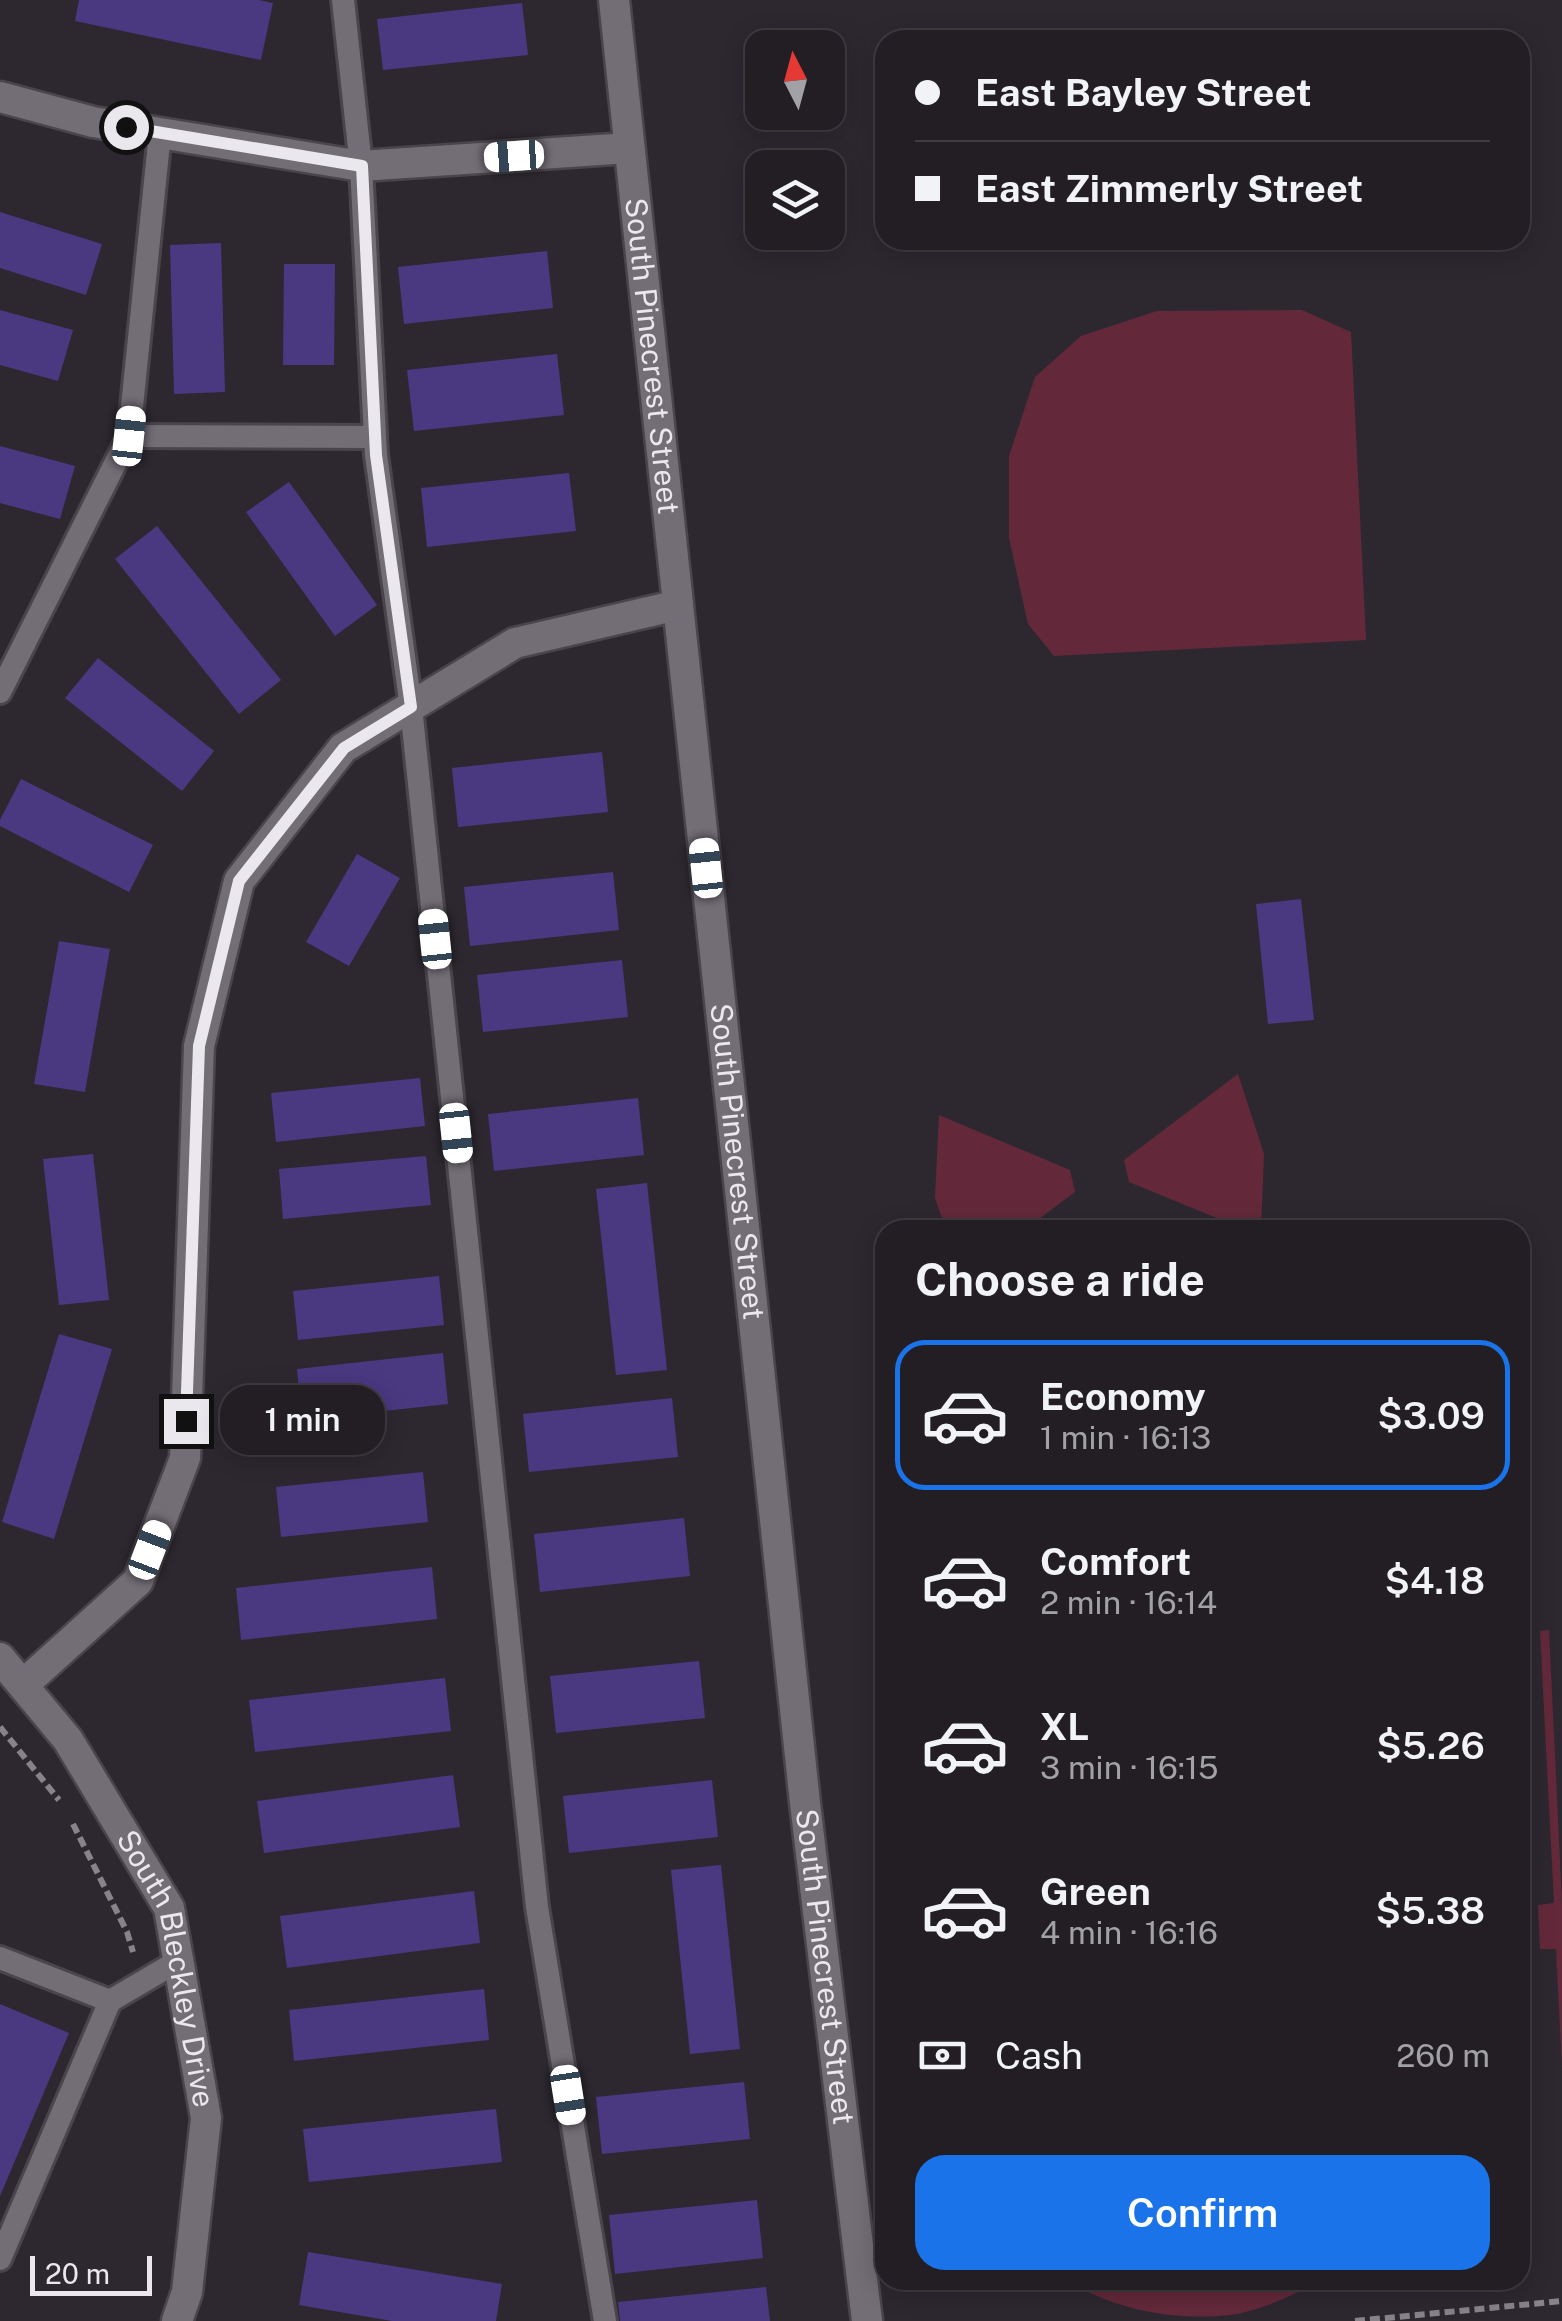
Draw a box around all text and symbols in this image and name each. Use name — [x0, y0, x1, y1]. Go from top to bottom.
north arrow — [745, 30, 845, 130]
map controls — [745, 30, 845, 250]
text: East Bayley Street — [975, 70, 1312, 115]
route start — [104, 105, 149, 150]
car — [483, 139, 545, 173]
button: layers — [745, 150, 845, 250]
text: East Zimmerly Street — [975, 166, 1363, 211]
street label: South Pinecrest Street — [618, 196, 687, 516]
car — [111, 405, 147, 467]
car — [688, 837, 724, 899]
car — [417, 908, 453, 970]
street label: South Pinecrest Street — [703, 1002, 773, 1321]
car — [438, 1102, 474, 1164]
text: Choose a ride — [915, 1253, 1205, 1306]
icon: car — [920, 1370, 1010, 1460]
text: Economy — [1040, 1374, 1206, 1419]
callout: 1 min — [221, 1386, 386, 1456]
text: $3.09 — [1377, 1393, 1485, 1438]
route end — [164, 1399, 209, 1444]
text: 1 min — [264, 1401, 341, 1438]
text: 1 min · 16:13 — [1040, 1419, 1211, 1456]
car — [125, 1517, 175, 1583]
icon: car — [920, 1535, 1010, 1625]
text: Comfort — [1040, 1539, 1191, 1584]
text: $4.18 — [1385, 1558, 1485, 1603]
text: 2 min · 16:14 — [1040, 1584, 1217, 1621]
icon: car — [920, 1700, 1010, 1790]
text: XL — [1040, 1704, 1089, 1749]
text: $5.26 — [1376, 1723, 1485, 1768]
text: 3 min · 16:15 — [1040, 1749, 1219, 1786]
street label: South Pinecrest Street — [789, 1807, 862, 2127]
street label: South Bleckley Drive — [109, 1823, 223, 2110]
icon: car — [920, 1865, 1010, 1955]
text: Green — [1040, 1869, 1151, 1914]
text: $5.38 — [1375, 1888, 1485, 1933]
text: 4 min · 16:16 — [1040, 1914, 1218, 1951]
icon: cash — [915, 2028, 970, 2083]
text: Cash — [995, 2033, 1083, 2078]
text: 260 m — [1396, 2037, 1490, 2074]
car — [548, 2063, 588, 2127]
button: Confirm — [915, 2155, 1490, 2270]
scale bar — [30, 2251, 152, 2296]
text: 20 m — [45, 2257, 110, 2290]

